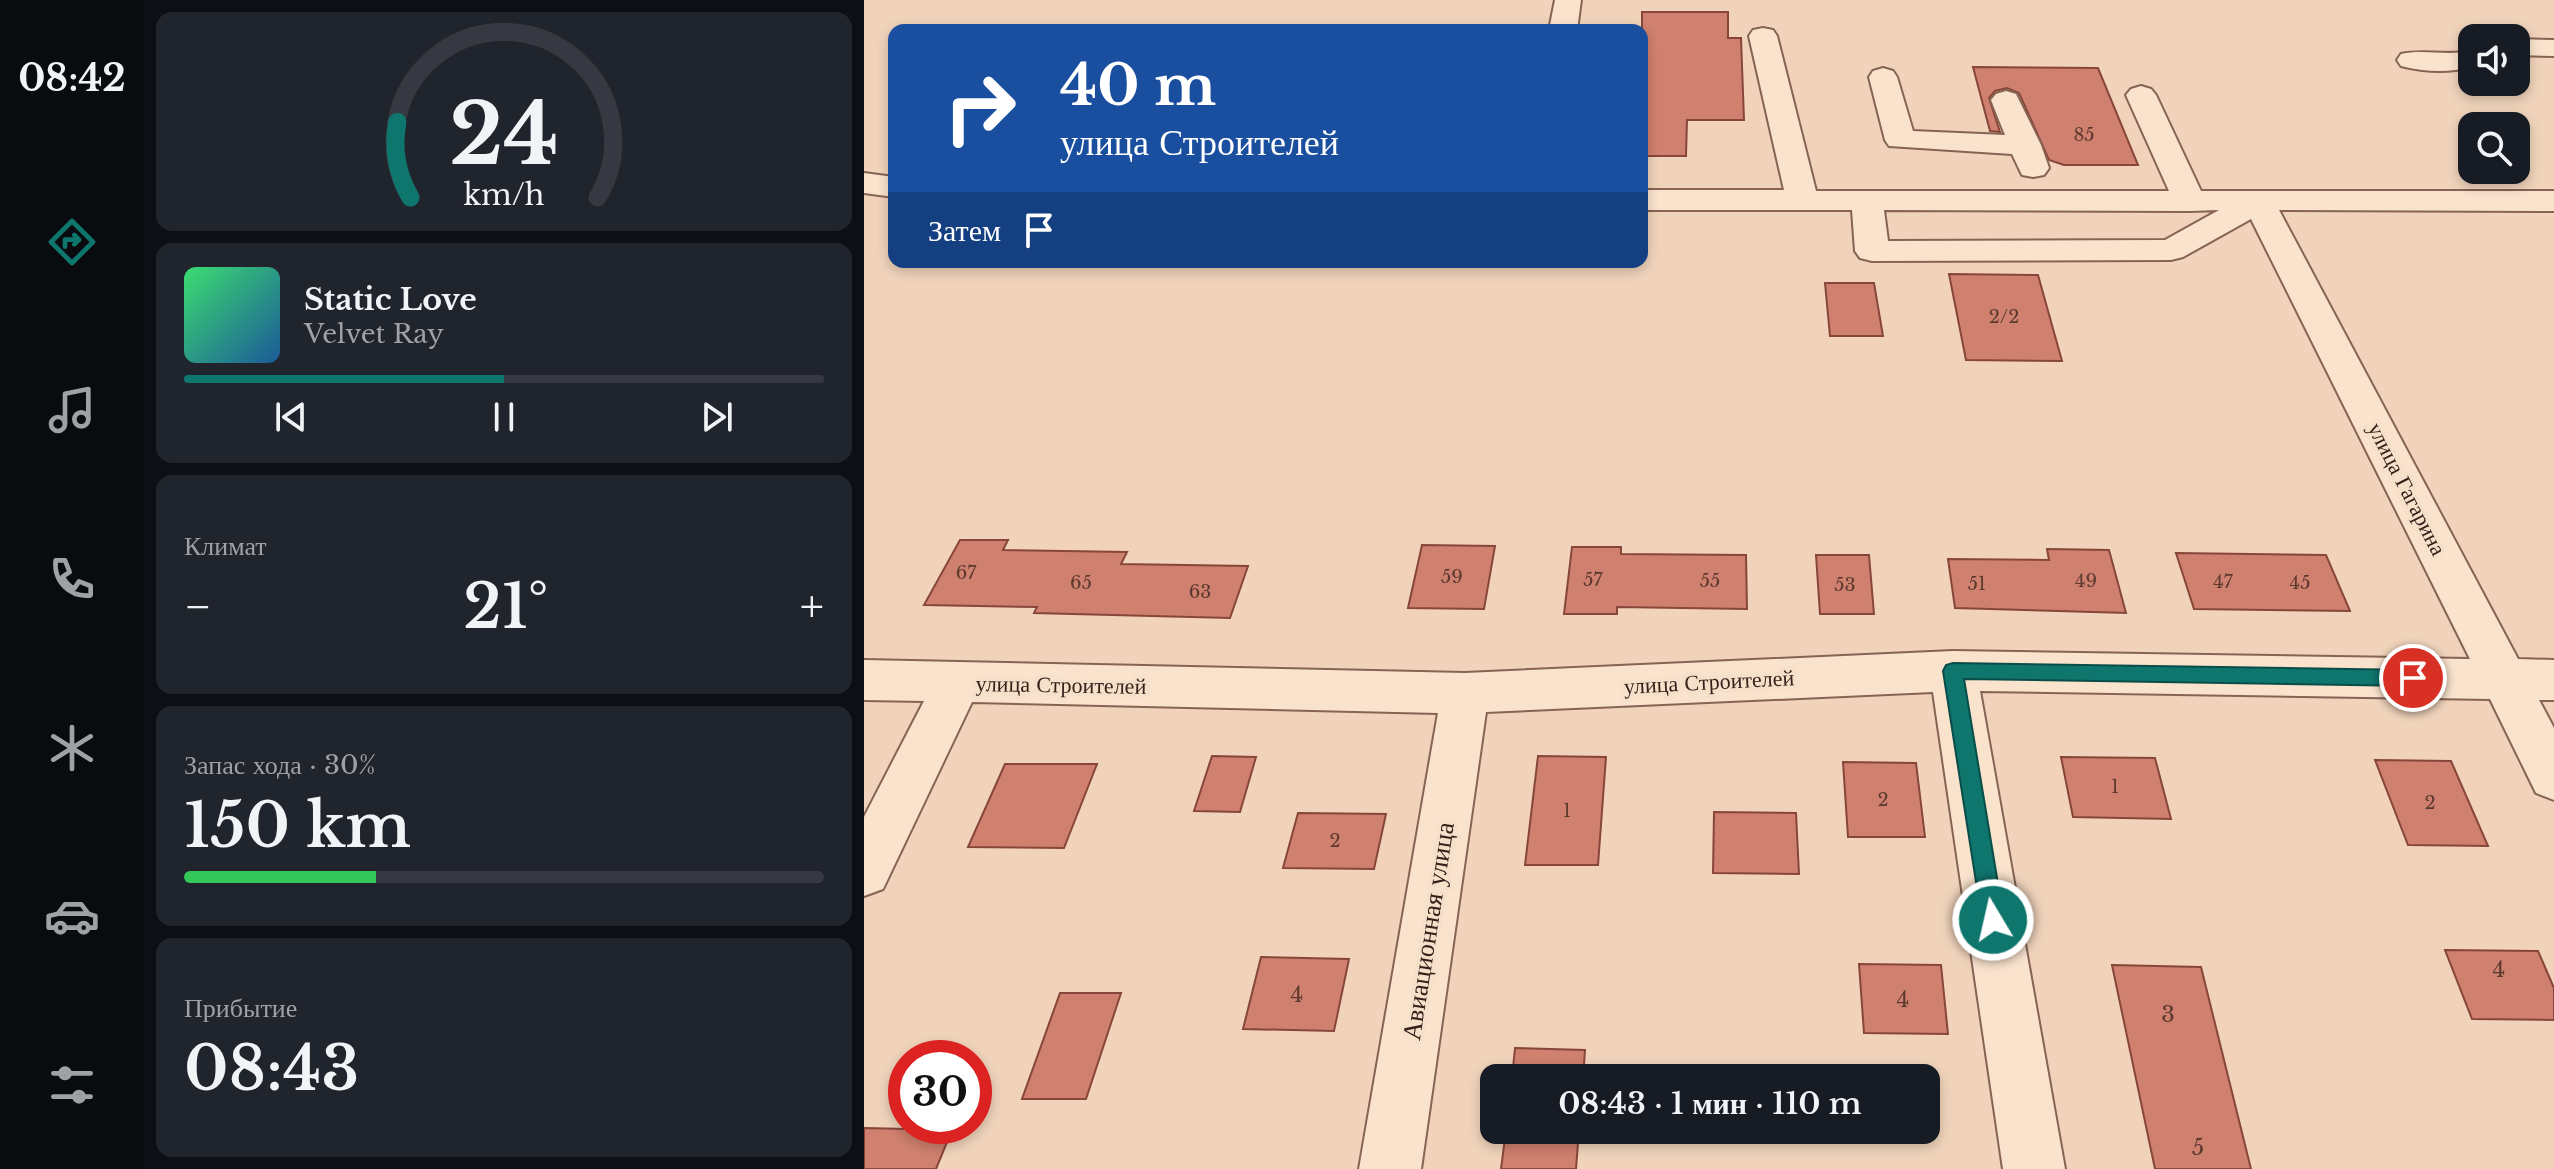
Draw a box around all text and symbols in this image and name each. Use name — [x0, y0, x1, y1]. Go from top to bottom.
map controls — [2458, 24, 2530, 184]
button: sound — [2458, 24, 2530, 96]
text: 40 m — [1060, 51, 1216, 120]
text: 08:42 — [18, 56, 126, 101]
icon: right — [928, 56, 1032, 160]
text: 24 — [449, 82, 559, 185]
button: search — [2458, 112, 2530, 184]
text: улица Строителей — [1060, 120, 1339, 165]
house number: 85 — [2073, 124, 2095, 146]
text: km/h — [463, 177, 545, 213]
icon: arrive — [1017, 208, 1061, 252]
text: Затем — [928, 212, 1001, 249]
icon: directions — [44, 214, 100, 270]
text: Static Love — [304, 281, 477, 318]
house number: 2/2 — [1989, 306, 2019, 328]
text: Velvet Ray — [304, 318, 444, 350]
icon: music — [44, 382, 100, 438]
icon: previous — [269, 395, 313, 439]
icon: pause — [482, 395, 526, 439]
icon: next — [695, 395, 739, 439]
street label: улица Гагарина — [2362, 418, 2452, 560]
text: Климат — [184, 530, 267, 562]
icon: phone — [44, 551, 100, 607]
house number: 67 — [956, 562, 977, 584]
house number: 59 — [1441, 566, 1463, 588]
house number: 57 — [1583, 569, 1604, 591]
text: 21° — [463, 570, 548, 644]
house number: 55 — [1700, 570, 1720, 592]
house number: 49 — [2075, 570, 2097, 592]
house number: 47 — [2213, 571, 2234, 593]
house number: 65 — [1070, 572, 1092, 594]
house number: 45 — [2290, 572, 2310, 594]
house number: 51 — [1968, 573, 1986, 595]
house number: 53 — [1834, 574, 1856, 596]
text: − — [184, 579, 212, 634]
text: + — [800, 579, 824, 634]
house number: 63 — [1189, 581, 1211, 603]
pin — [2379, 644, 2447, 712]
icon: arrive — [2391, 656, 2435, 700]
street label: улица Строителей — [1623, 664, 1795, 700]
street label: улица Строителей — [975, 670, 1147, 700]
icon: climate — [44, 720, 100, 776]
text: Запас хода · 30% — [184, 749, 376, 781]
house number: 1 — [2111, 776, 2119, 798]
text: 150 km — [184, 789, 411, 863]
house number: 2 — [1877, 789, 1889, 811]
house number: 2 — [2424, 792, 2436, 814]
house number: 1 — [1563, 800, 1571, 822]
street label: Авиационная улица — [1395, 819, 1461, 1042]
house number: 2 — [1329, 830, 1341, 852]
position arrow — [1951, 878, 2035, 962]
icon: car — [44, 888, 100, 944]
house number: 4 — [2493, 956, 2505, 983]
house number: 4 — [1291, 981, 1303, 1008]
house number: 4 — [1897, 986, 1909, 1013]
text: Прибытие — [184, 992, 297, 1024]
house number: 3 — [2161, 1001, 2175, 1028]
text: 08:43 — [184, 1032, 359, 1106]
speed limit sign: 30 — [888, 1040, 992, 1144]
icon: filters — [44, 1057, 100, 1113]
text: 08:43 · 1 мин · 110 m — [1558, 1085, 1862, 1122]
house number: 5 — [2192, 1134, 2204, 1161]

